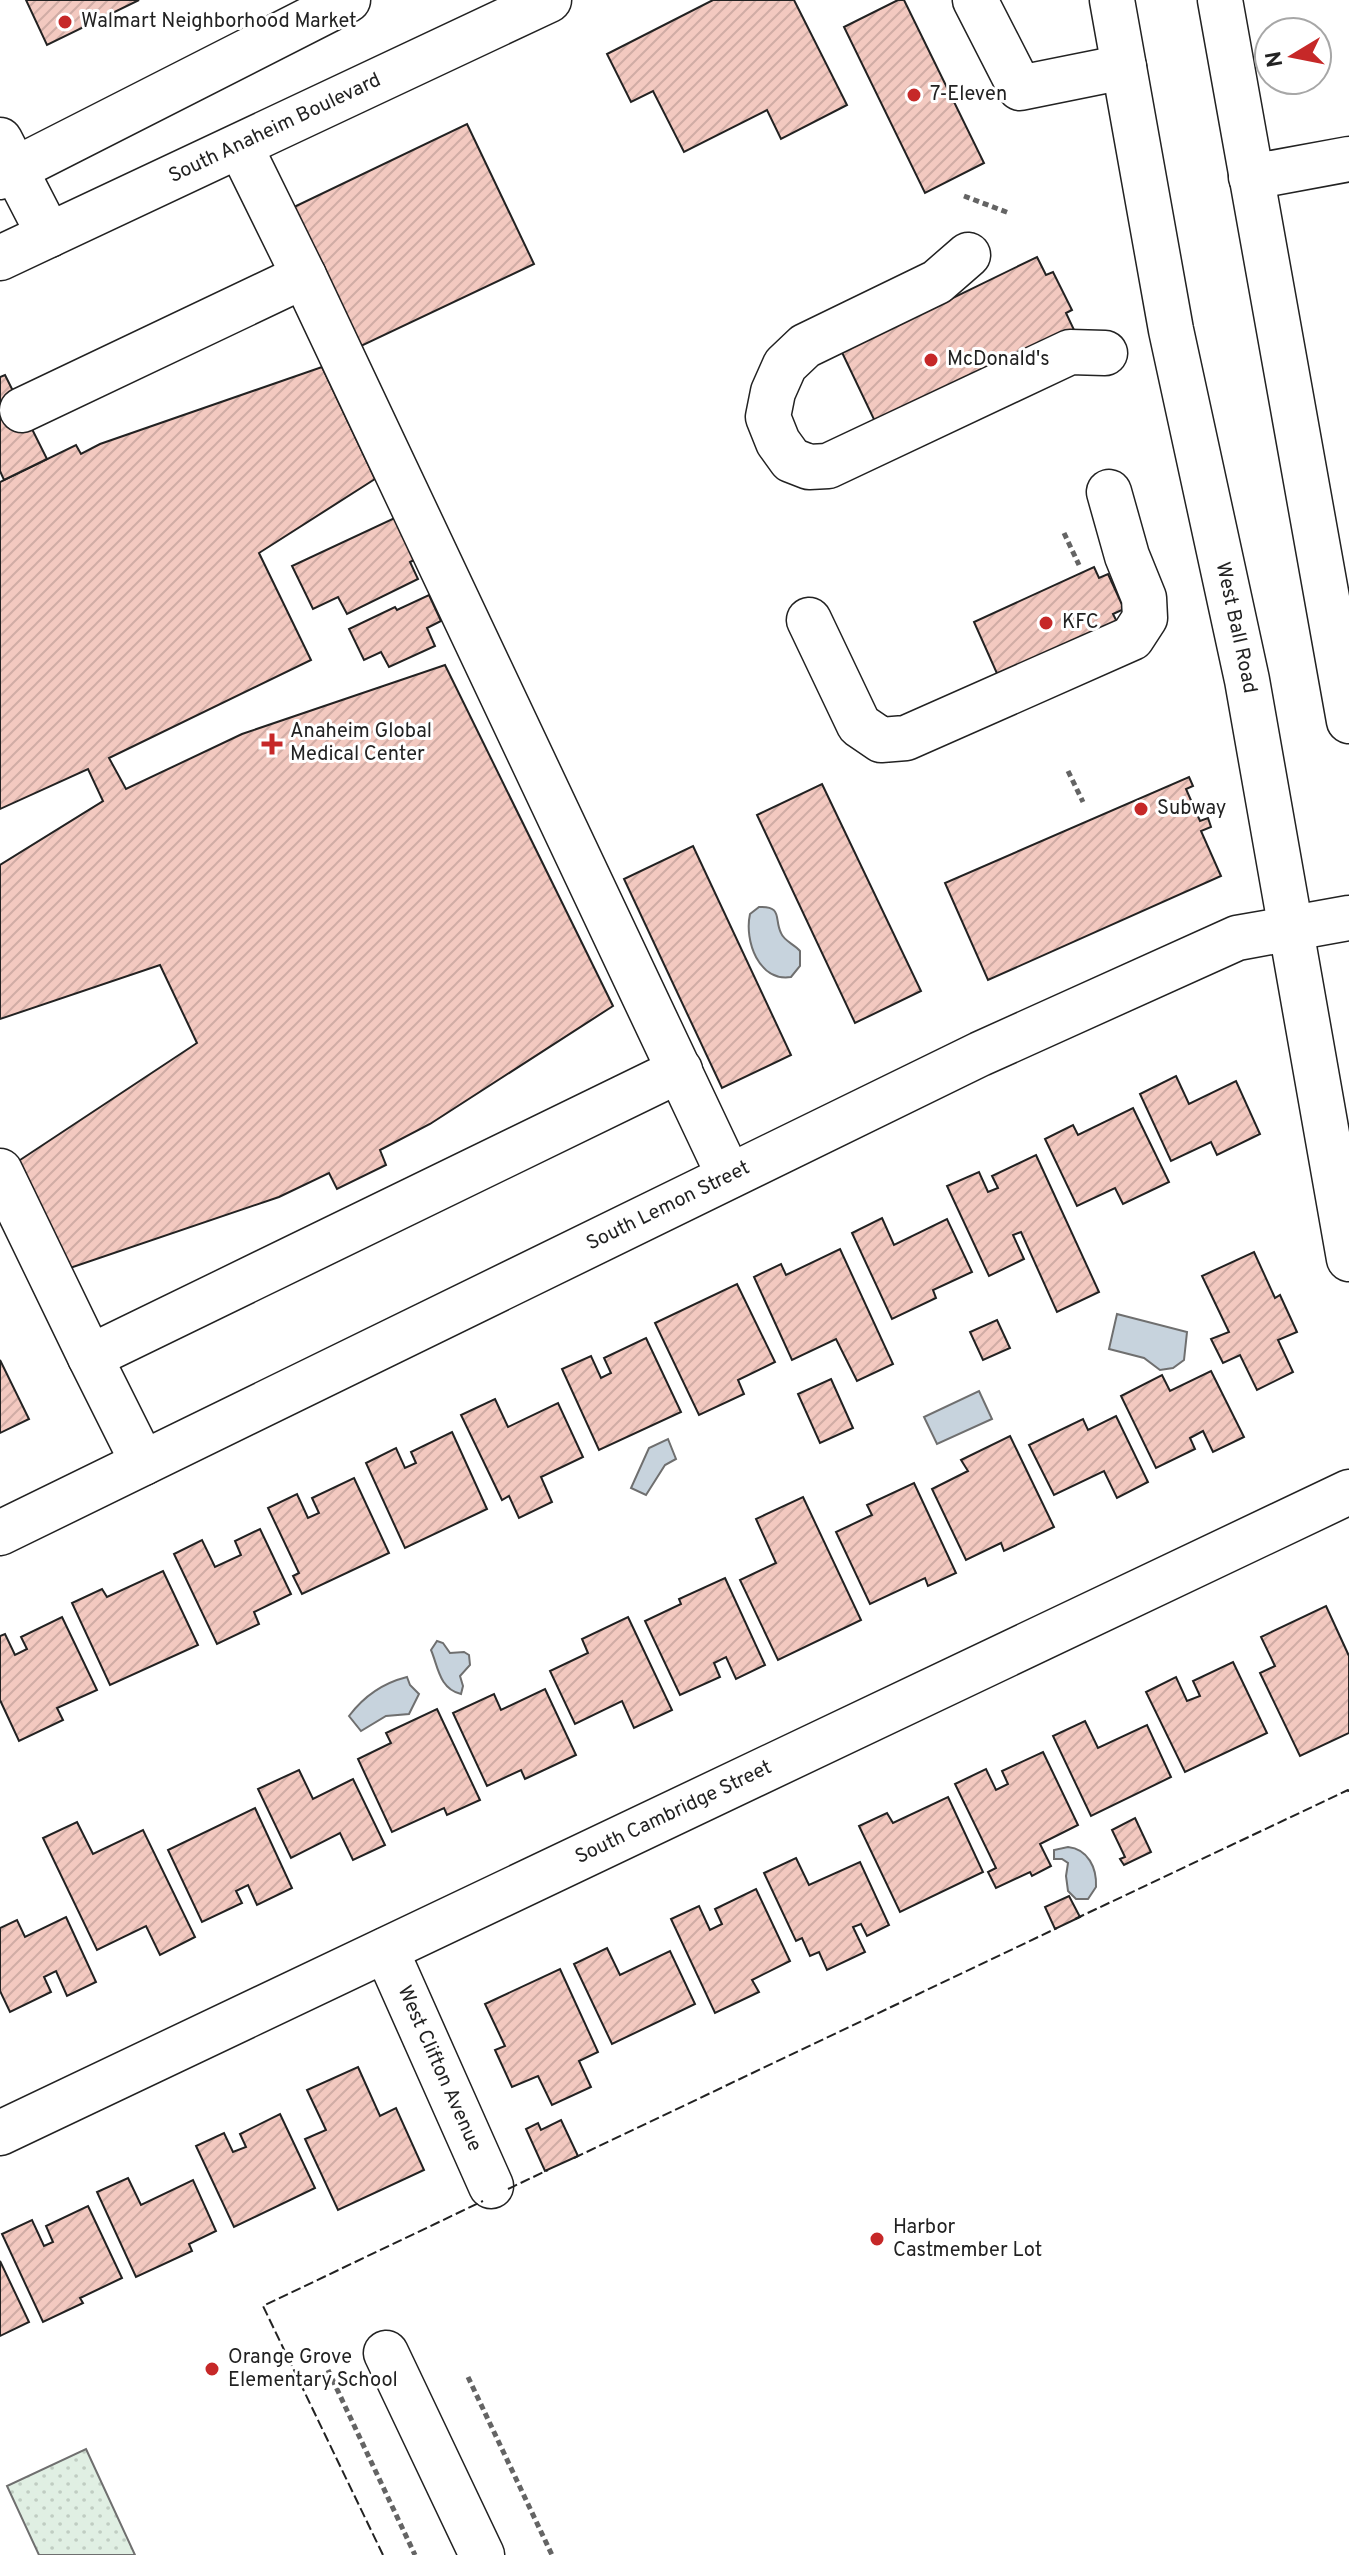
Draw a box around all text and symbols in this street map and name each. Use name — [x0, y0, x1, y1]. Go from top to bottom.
place label: Walmart Neighborhood Market — [81, 9, 357, 35]
marker: Walmart Neighborhood Market — [56, 13, 74, 31]
north arrow — [1253, 16, 1333, 96]
text: N — [1261, 49, 1290, 69]
street label: South Anaheim Boulevard — [165, 68, 385, 190]
place label: 7-Eleven — [930, 82, 1007, 108]
marker: 7-Eleven — [905, 86, 923, 104]
place label: McDonald's — [947, 347, 1050, 373]
marker: McDonald's — [922, 351, 940, 369]
street label: West Ball Road — [1209, 560, 1262, 696]
place label: KFC — [1062, 610, 1099, 636]
marker: KFC — [1037, 614, 1055, 632]
place label: Anaheim Global Medical Center — [290, 719, 432, 768]
marker: Anaheim Global Medical Center — [261, 733, 283, 755]
place label: Subway — [1157, 796, 1226, 822]
marker: Subway — [1132, 800, 1150, 818]
street label: South Lemon Street — [582, 1155, 754, 1257]
street label: South Cambridge Street — [571, 1755, 776, 1871]
street label: West Clifton Avenue — [391, 1982, 487, 2156]
place label: Harbor Castmember Lot — [893, 2215, 1042, 2264]
marker: Harbor Castmember Lot — [868, 2230, 886, 2248]
place label: Orange Grove Elementary School — [228, 2345, 398, 2394]
marker: Orange Grove Elementary School — [203, 2360, 221, 2378]

